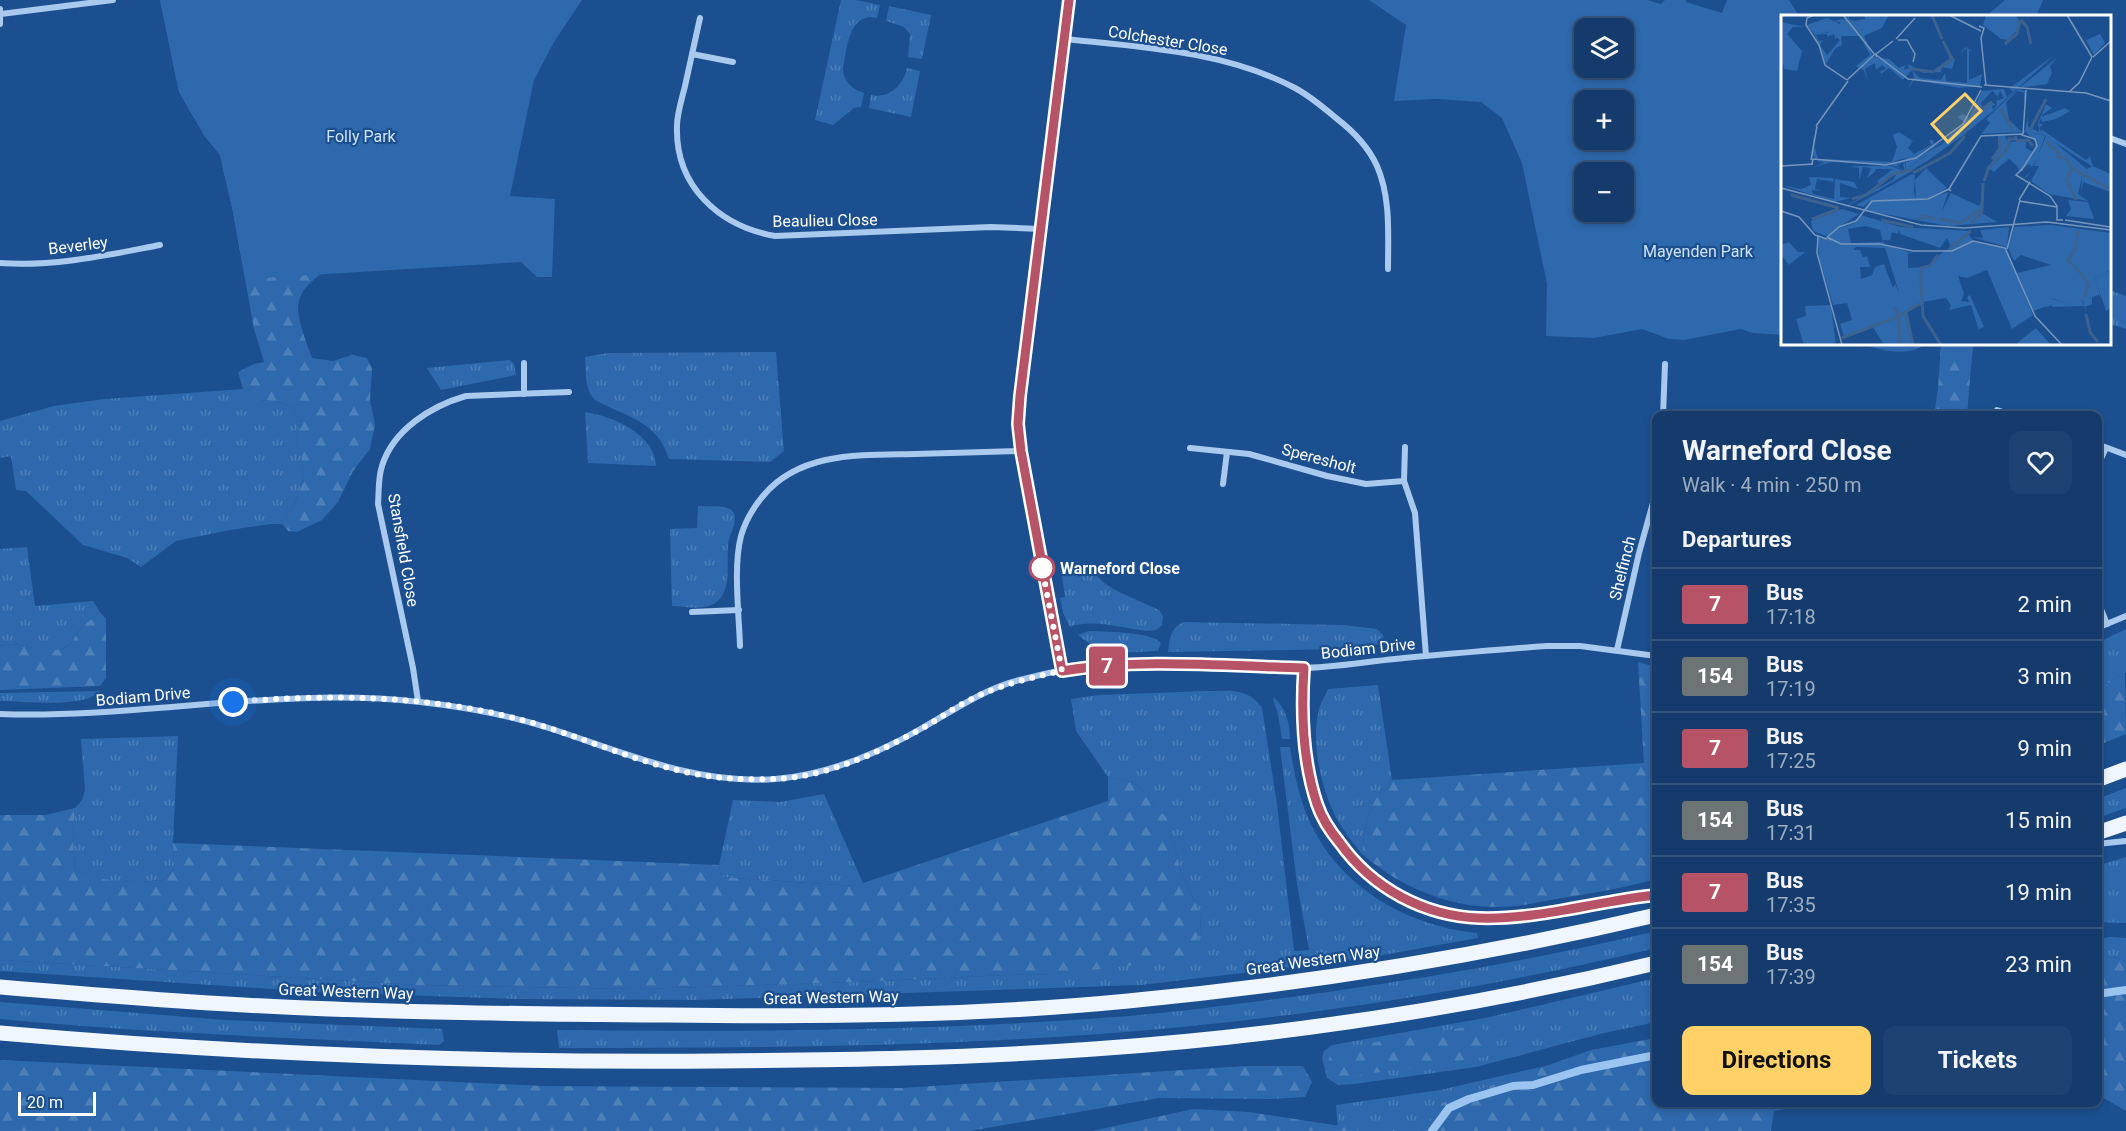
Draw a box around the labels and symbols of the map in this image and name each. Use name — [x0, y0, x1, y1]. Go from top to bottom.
inset map — [1781, 15, 2111, 345]
street label: Colchester Close — [1107, 22, 1229, 59]
park label: Folly Park — [326, 127, 397, 146]
street label: Beaulieu Close — [772, 210, 878, 231]
street label: Beverley — [47, 232, 109, 259]
park label: Mayenden Park — [1643, 242, 1754, 261]
street label: Speresholt — [1280, 439, 1358, 478]
street label: Stansfield Close — [384, 492, 423, 608]
street label: Shelfinch — [1605, 534, 1640, 602]
marker: Warneford Close — [1029, 555, 1055, 581]
place label: Warneford Close — [1060, 559, 1180, 578]
street label: Bodiam Drive — [1320, 634, 1416, 663]
line badge: 7 — [1088, 646, 1126, 686]
street label: Bodiam Drive — [95, 683, 191, 710]
your location — [218, 687, 248, 717]
street label: Great Western Way — [1245, 942, 1382, 979]
street label: Great Western Way — [278, 980, 414, 1003]
street label: Great Western Way — [763, 987, 899, 1008]
scale bar — [18, 1089, 96, 1116]

